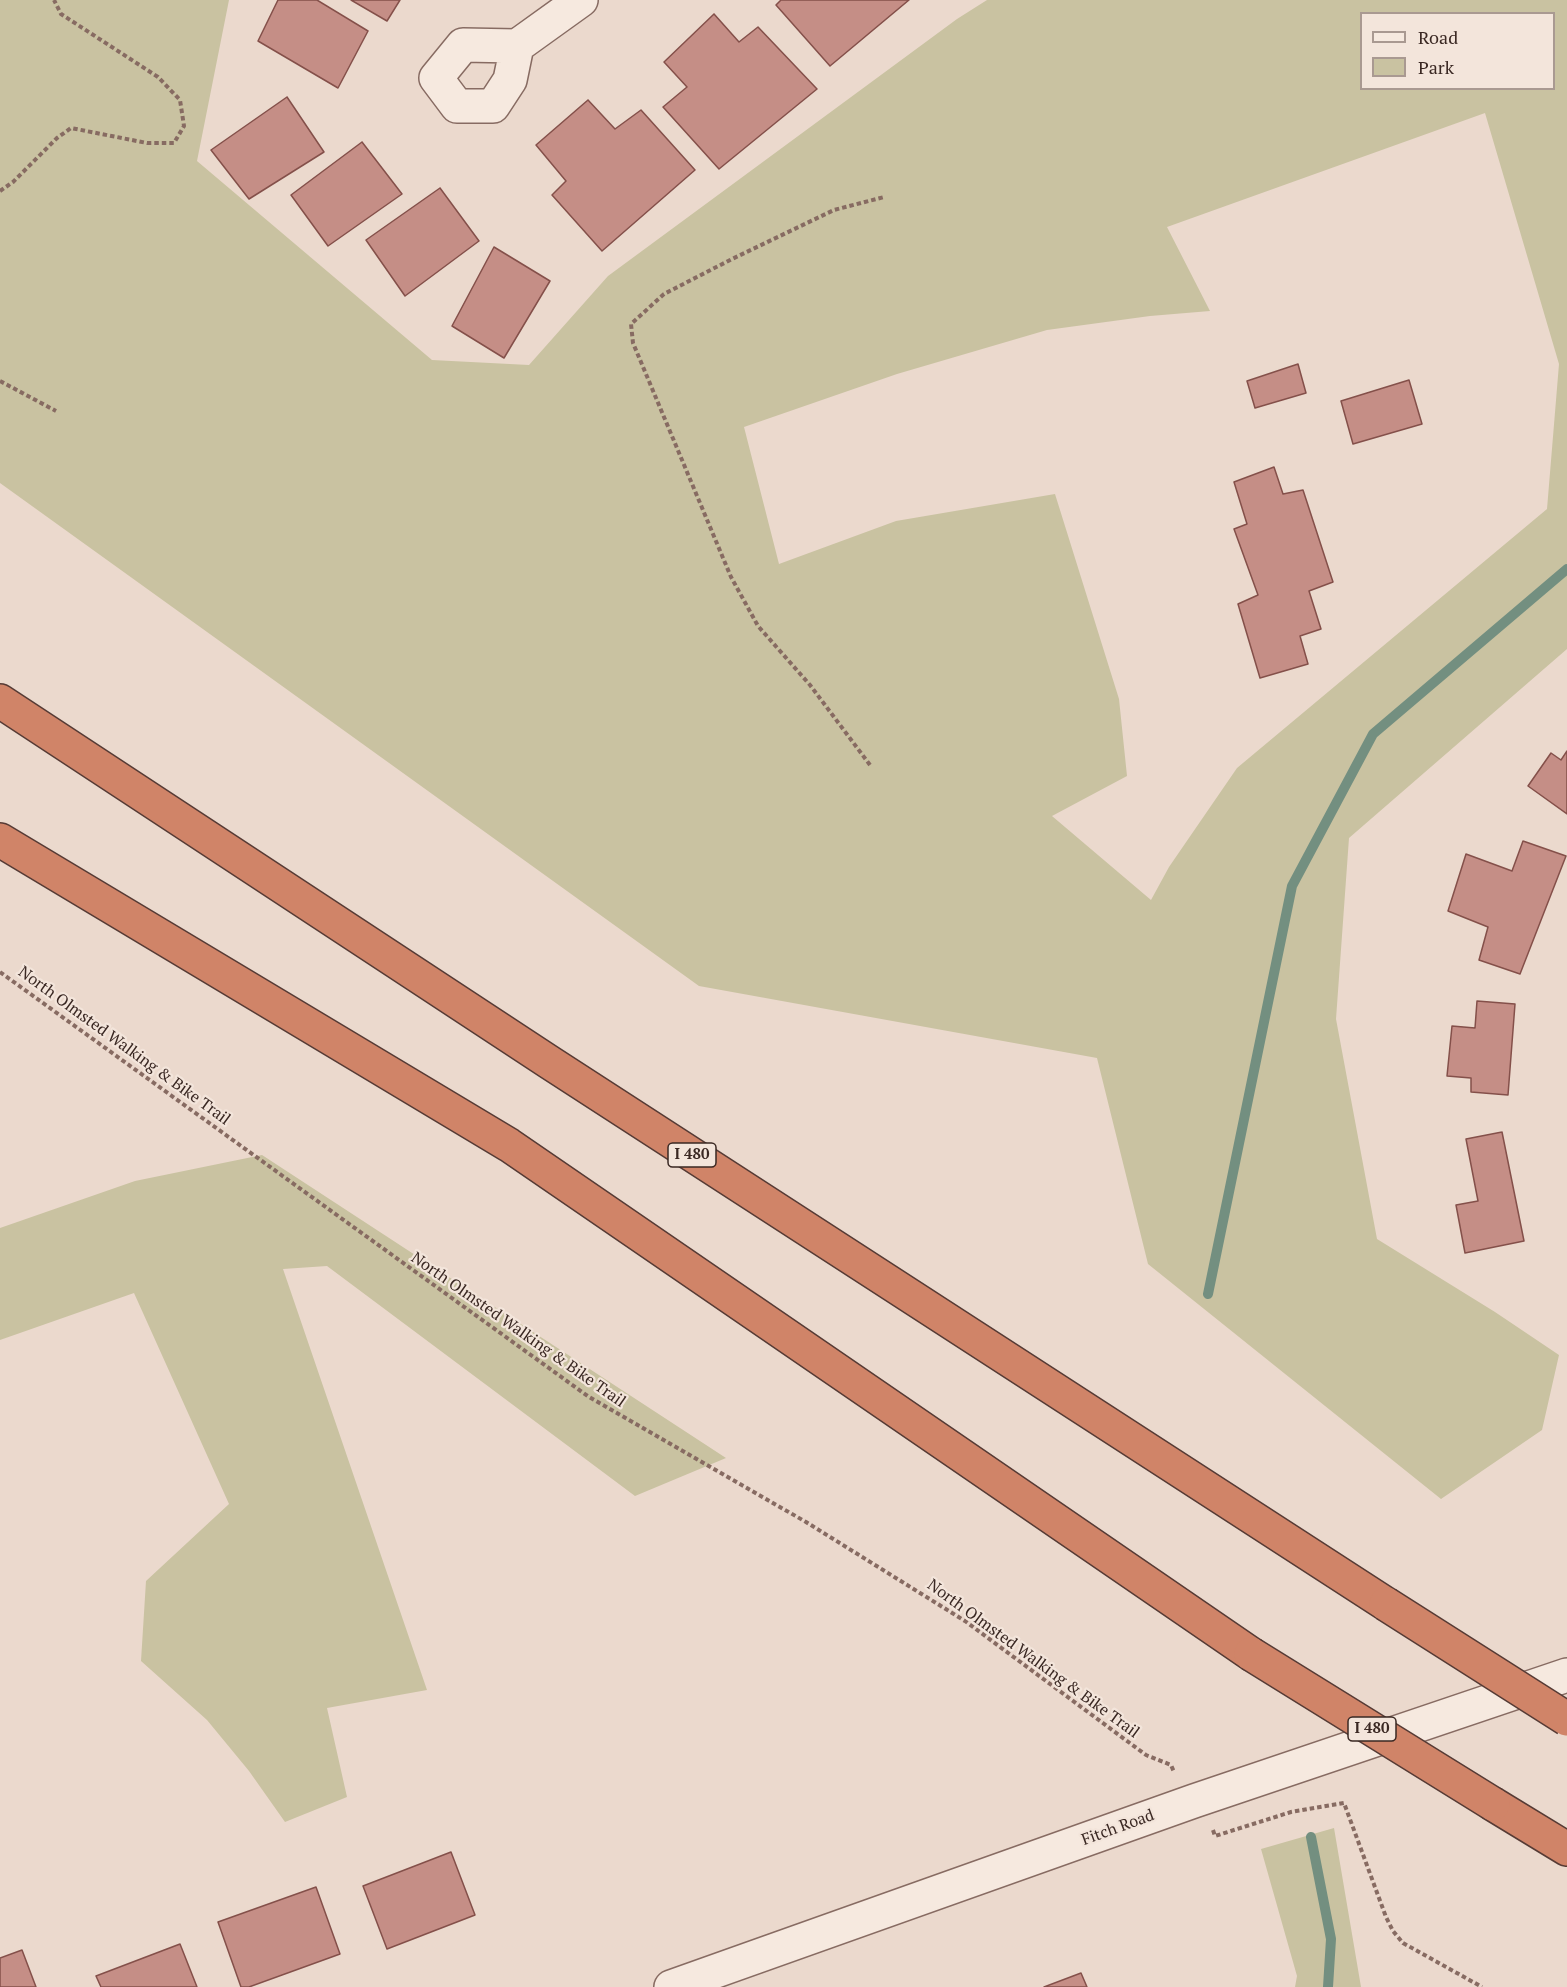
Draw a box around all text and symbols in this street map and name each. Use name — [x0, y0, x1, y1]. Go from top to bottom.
legend — [1360, 12, 1555, 90]
text: Road — [1418, 25, 1458, 49]
text: Park — [1418, 55, 1454, 79]
street label: North Olmsted Walking & Bike Trail — [14, 963, 234, 1129]
road number: I 480 — [668, 1143, 716, 1167]
street label: North Olmsted Walking & Bike Trail — [407, 1248, 629, 1412]
street label: North Olmsted Walking & Bike Trail — [923, 1576, 1143, 1742]
road number: I 480 — [1348, 1717, 1396, 1741]
street label: Fitch Road — [1079, 1806, 1157, 1850]

